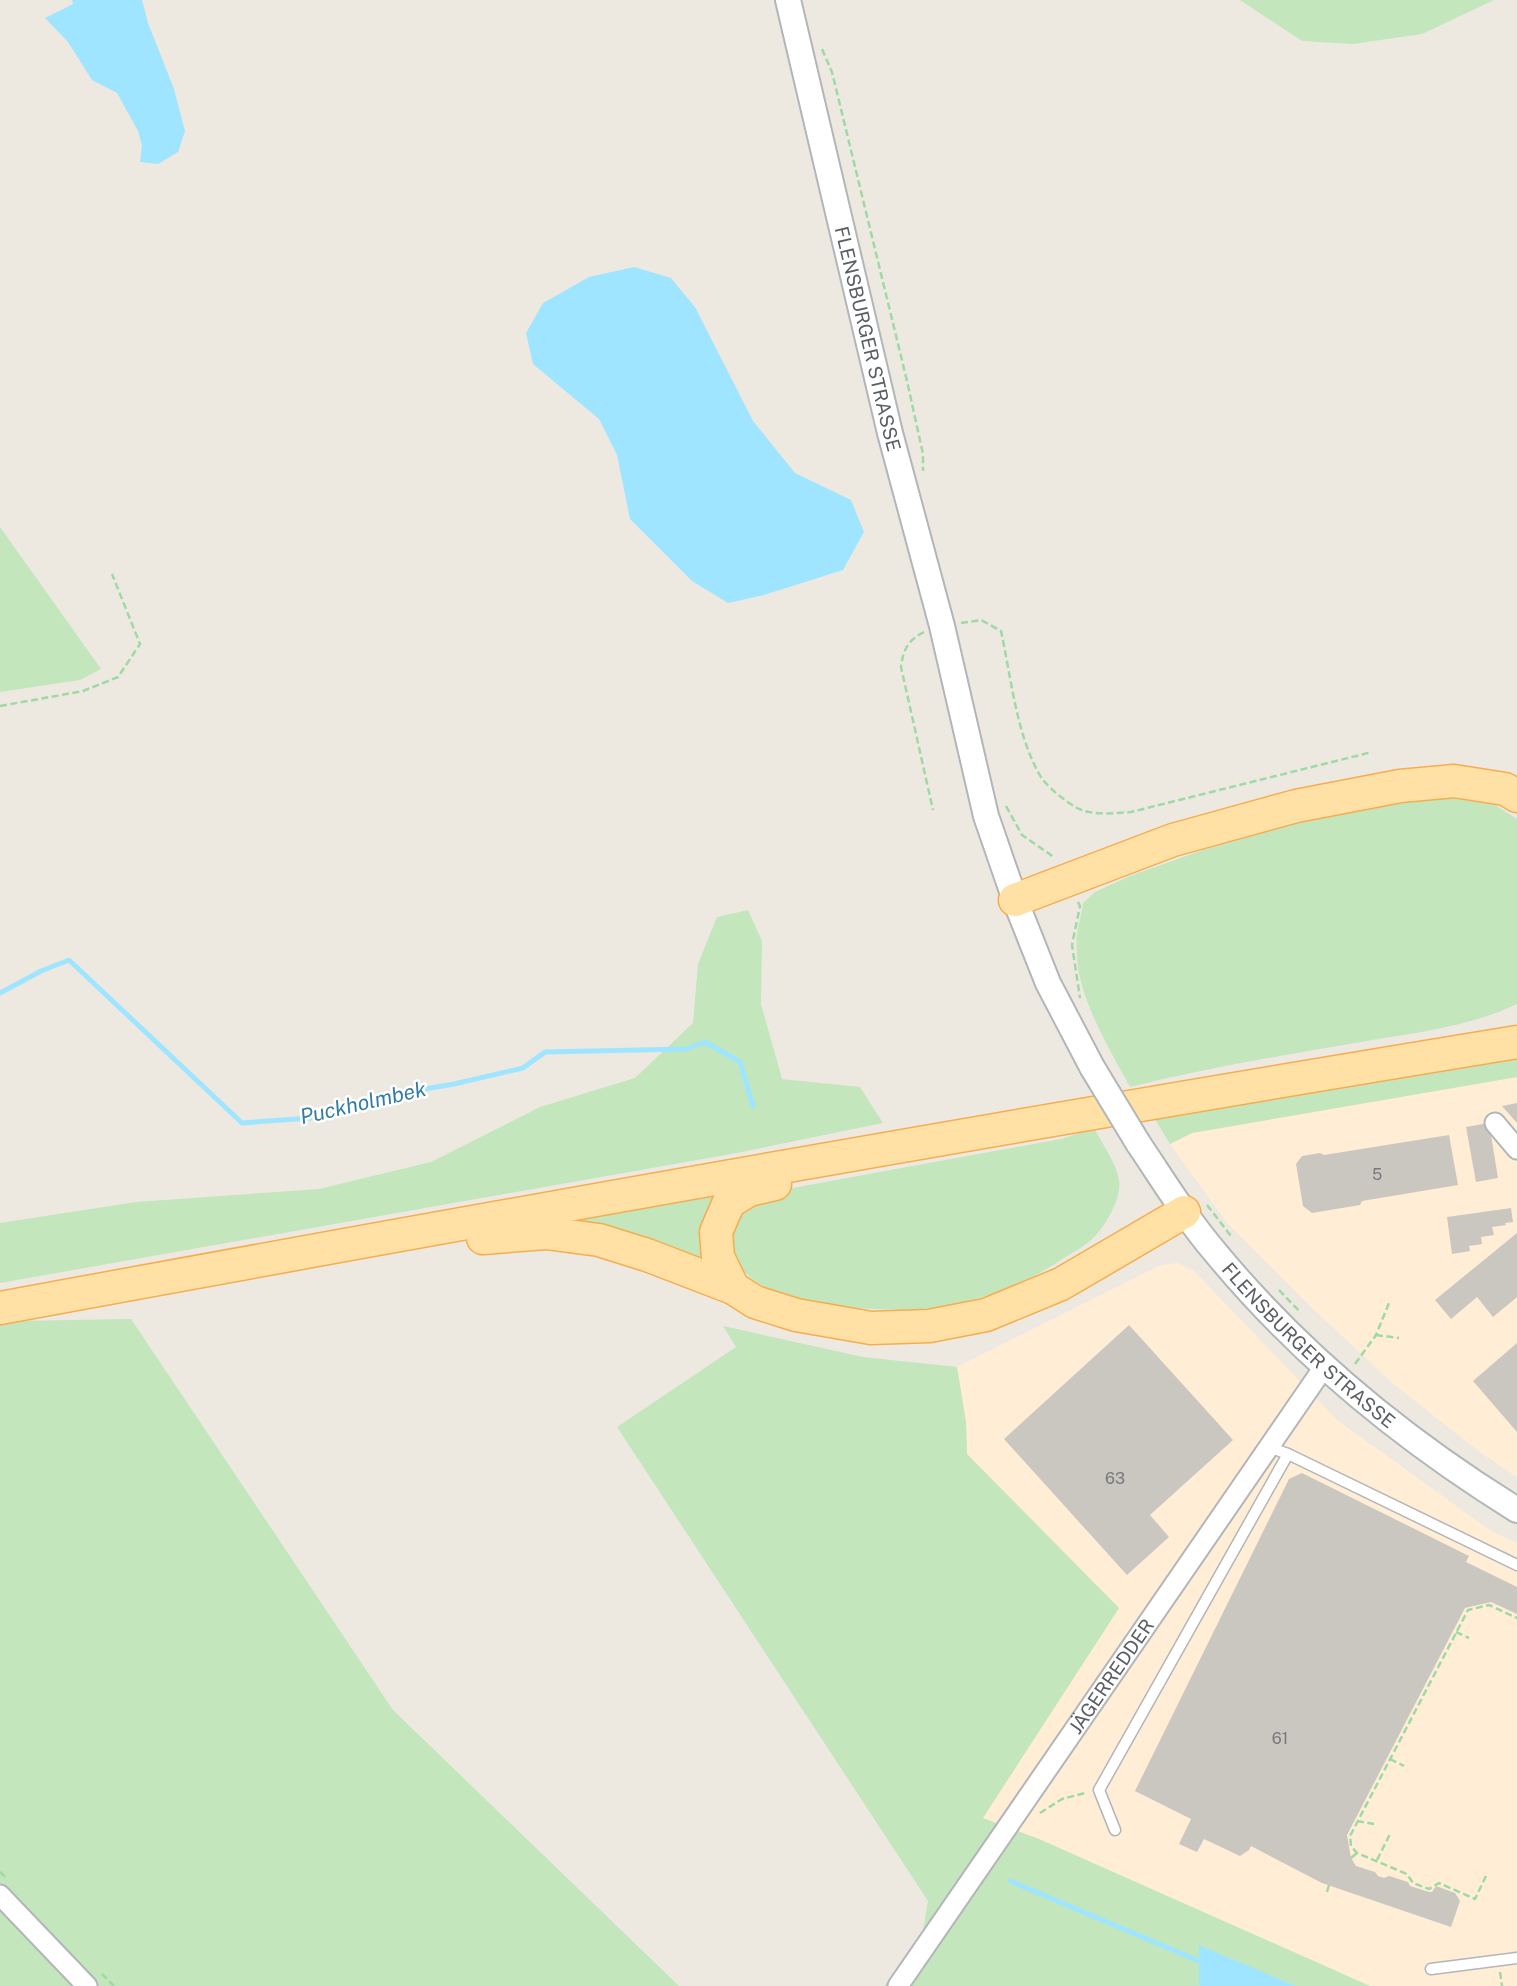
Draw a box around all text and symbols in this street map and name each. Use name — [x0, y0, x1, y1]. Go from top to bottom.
street label: FLENSBURGER STRASSE — [831, 224, 905, 454]
water label: Puckholmbek — [297, 1076, 429, 1129]
house number: 5 — [1372, 1165, 1382, 1184]
street label: FLENSBURGER STRASSE — [1218, 1258, 1400, 1432]
house number: 63 — [1105, 1469, 1125, 1488]
street label: JÄGERREDDER — [1064, 1615, 1158, 1738]
house number: 61 — [1272, 1729, 1288, 1748]

